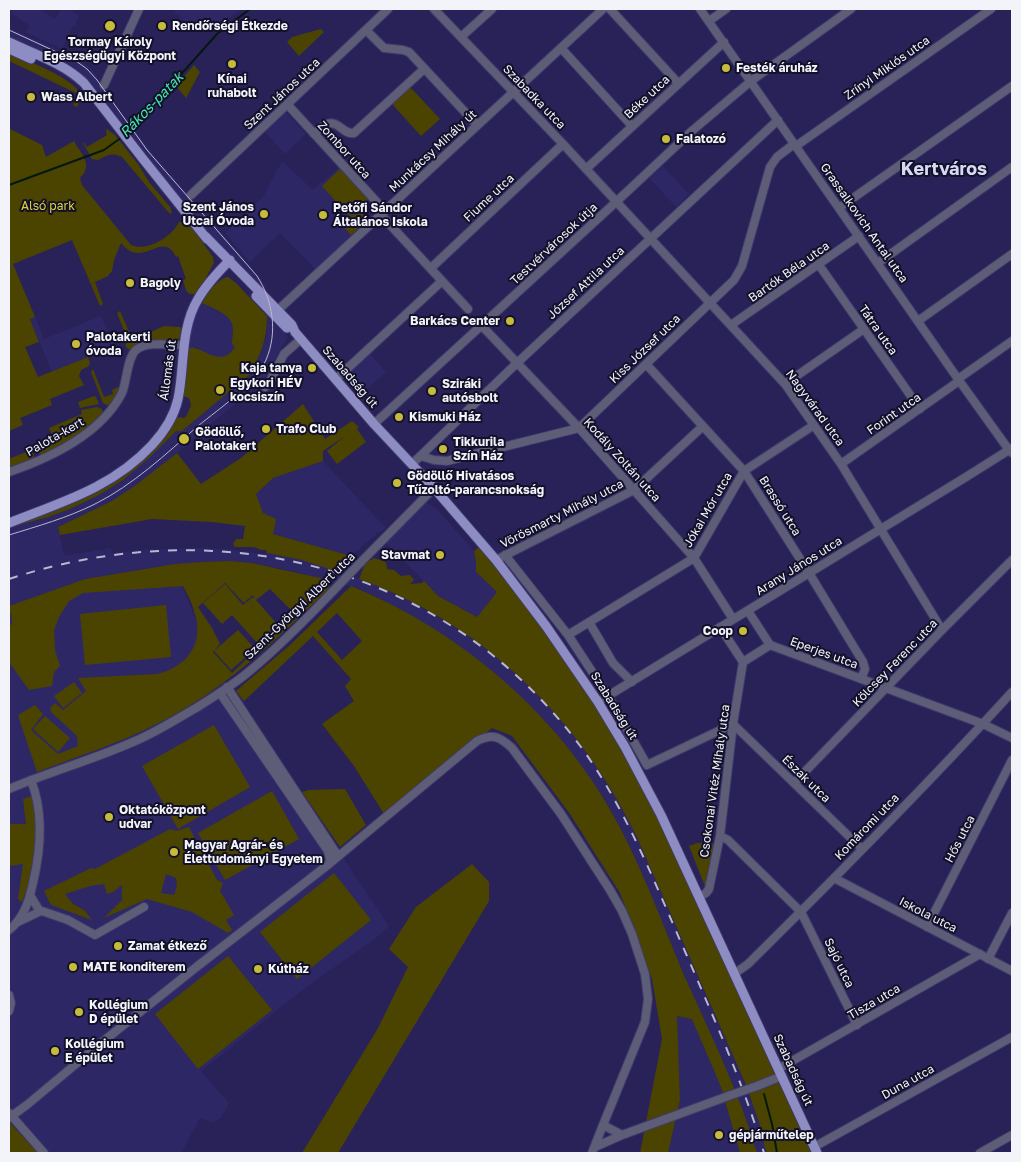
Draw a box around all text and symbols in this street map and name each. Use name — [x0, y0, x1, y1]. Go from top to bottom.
marker: Tormay Károly Egészségügyi Központ — [103, 19, 117, 33]
place label: Rendőrségi Étkezde — [172, 19, 288, 33]
marker: Rendőrségi Étkezde — [156, 20, 168, 32]
street label: Zrínyi Miklós utca — [841, 33, 933, 103]
place label: Tormay Károly Egészségügyi Központ — [44, 35, 176, 63]
street label: Szent János utca — [241, 55, 323, 133]
marker: Kínai ruhabolt — [226, 58, 238, 70]
place label: Festék áruház — [736, 61, 818, 75]
street label: Szabadka utca — [500, 62, 568, 132]
marker: Festék áruház — [720, 62, 732, 74]
water label: Rákos-patak — [117, 69, 187, 141]
place label: Kínai ruhabolt — [207, 72, 257, 100]
street label: Béke utca — [621, 72, 673, 122]
place label: Wass Albert — [41, 90, 112, 104]
marker: Wass Albert — [25, 91, 37, 103]
street label: Munkácsy Mihály út — [386, 107, 480, 195]
street label: Zombor utca — [314, 118, 374, 182]
place label: Falatozó — [676, 132, 726, 146]
marker: Falatozó — [660, 133, 672, 145]
district label: Kertváros — [901, 158, 987, 180]
street label: Grassalkovich Antal utca — [817, 160, 911, 286]
street label: Fiume utca — [461, 171, 517, 225]
park label: Alsó park — [21, 199, 75, 213]
place label: Szent János Utcai Óvoda — [183, 200, 254, 228]
street label: Testvérvárosok útja — [508, 200, 600, 288]
place label: Petőfi Sándor Általános Iskola — [333, 201, 428, 229]
marker: Szent János Utcai Óvoda — [258, 208, 270, 220]
marker: Petőfi Sándor Általános Iskola — [317, 209, 329, 221]
street label: Bartók Béla utca — [746, 239, 832, 305]
street label: József Attila utca — [545, 244, 627, 322]
place label: Bagoly — [140, 276, 181, 290]
marker: Bagoly — [124, 277, 136, 289]
street label: Tátra utca — [856, 302, 900, 358]
street label: Kiss József utca — [606, 311, 684, 387]
place label: Barkács Center — [410, 314, 500, 328]
marker: Barkács Center — [504, 315, 516, 327]
place label: Palotakerti óvoda — [86, 330, 150, 358]
marker: Palotakerti óvoda — [70, 338, 82, 350]
street label: Állomás út — [157, 339, 179, 401]
street label: Szabadság út — [319, 343, 381, 411]
place label: Kaja tanya — [241, 361, 302, 375]
marker: Kaja tanya — [306, 362, 318, 374]
street label: Nagyvárad utca — [783, 367, 847, 449]
place label: Egykori HÉV kocsiszín — [230, 376, 302, 404]
place label: Sziráki autósbolt — [442, 377, 498, 405]
marker: Egykori HÉV kocsiszín — [214, 384, 226, 396]
marker: Sziráki autósbolt — [426, 385, 438, 397]
street label: Forint utca — [864, 390, 924, 438]
place label: Kismuki Ház — [409, 410, 481, 424]
marker: Kismuki Ház — [393, 411, 405, 423]
street label: Palota-kert — [23, 415, 87, 459]
street label: Kodály Zoltán utca — [581, 415, 663, 505]
place label: Trafo Club — [276, 422, 336, 436]
marker: Trafo Club — [260, 423, 272, 435]
place label: Gödöllő, Palotakert — [195, 425, 256, 453]
marker: Gödöllő, Palotakert — [177, 432, 191, 446]
place label: Tikkurila Szín Ház — [453, 435, 504, 463]
marker: Tikkurila Szín Ház — [437, 443, 449, 455]
place label: Gödöllő Hivatásos Tűzoltó-parancsnokság — [407, 469, 544, 497]
street label: Jókai Mór utca — [681, 470, 735, 550]
street label: Brassó utca — [756, 473, 804, 539]
marker: Gödöllő Hivatásos Tűzoltó-parancsnokság — [391, 477, 403, 489]
street label: Vörösmarty Mihály utca — [498, 477, 626, 551]
street label: Arany János utca — [753, 534, 845, 598]
place label: Stavmat — [381, 548, 430, 562]
street label: Szent-Györgyi Albert utca — [242, 549, 358, 663]
marker: Stavmat — [434, 549, 446, 561]
street label: Kölcsey Ferenc utca — [849, 616, 941, 710]
place label: Coop — [703, 624, 733, 638]
marker: Coop — [737, 625, 749, 637]
street label: Eperjes utca — [788, 634, 860, 672]
street label: Szabadság út — [587, 669, 641, 743]
street label: Csokonai Vitéz Mihály utca — [697, 704, 733, 858]
street label: Észak utca — [779, 752, 833, 806]
street label: Komáromi utca — [832, 791, 902, 863]
place label: Oktatóközpont udvar — [119, 803, 206, 831]
marker: Oktatóközpont udvar — [103, 811, 115, 823]
street label: Hős utca — [942, 813, 978, 865]
place label: Magyar Agrár- és Élettudományi Egyetem — [184, 838, 323, 866]
marker: Magyar Agrár- és Élettudományi Egyetem — [168, 846, 180, 858]
street label: Iskola utca — [897, 894, 959, 936]
street label: Sajó utca — [821, 936, 857, 990]
place label: Zamat étkező — [128, 939, 207, 953]
marker: Zamat étkező — [112, 940, 124, 952]
place label: MATE konditerem — [83, 960, 185, 974]
marker: MATE konditerem — [67, 961, 79, 973]
place label: Kútház — [268, 962, 309, 976]
marker: Kútház — [252, 963, 264, 975]
street label: Tisza utca — [845, 981, 903, 1023]
place label: Kollégium D épület — [89, 998, 148, 1026]
marker: Kollégium D épület — [73, 1006, 85, 1018]
street label: Szabadság út — [770, 1032, 816, 1108]
place label: Kollégium E épület — [65, 1037, 124, 1065]
marker: Kollégium E épület — [49, 1045, 61, 1057]
street label: Duna utca — [879, 1062, 937, 1102]
place label: gépjárműtelep — [729, 1128, 814, 1142]
marker: gépjárműtelep — [713, 1129, 725, 1141]

